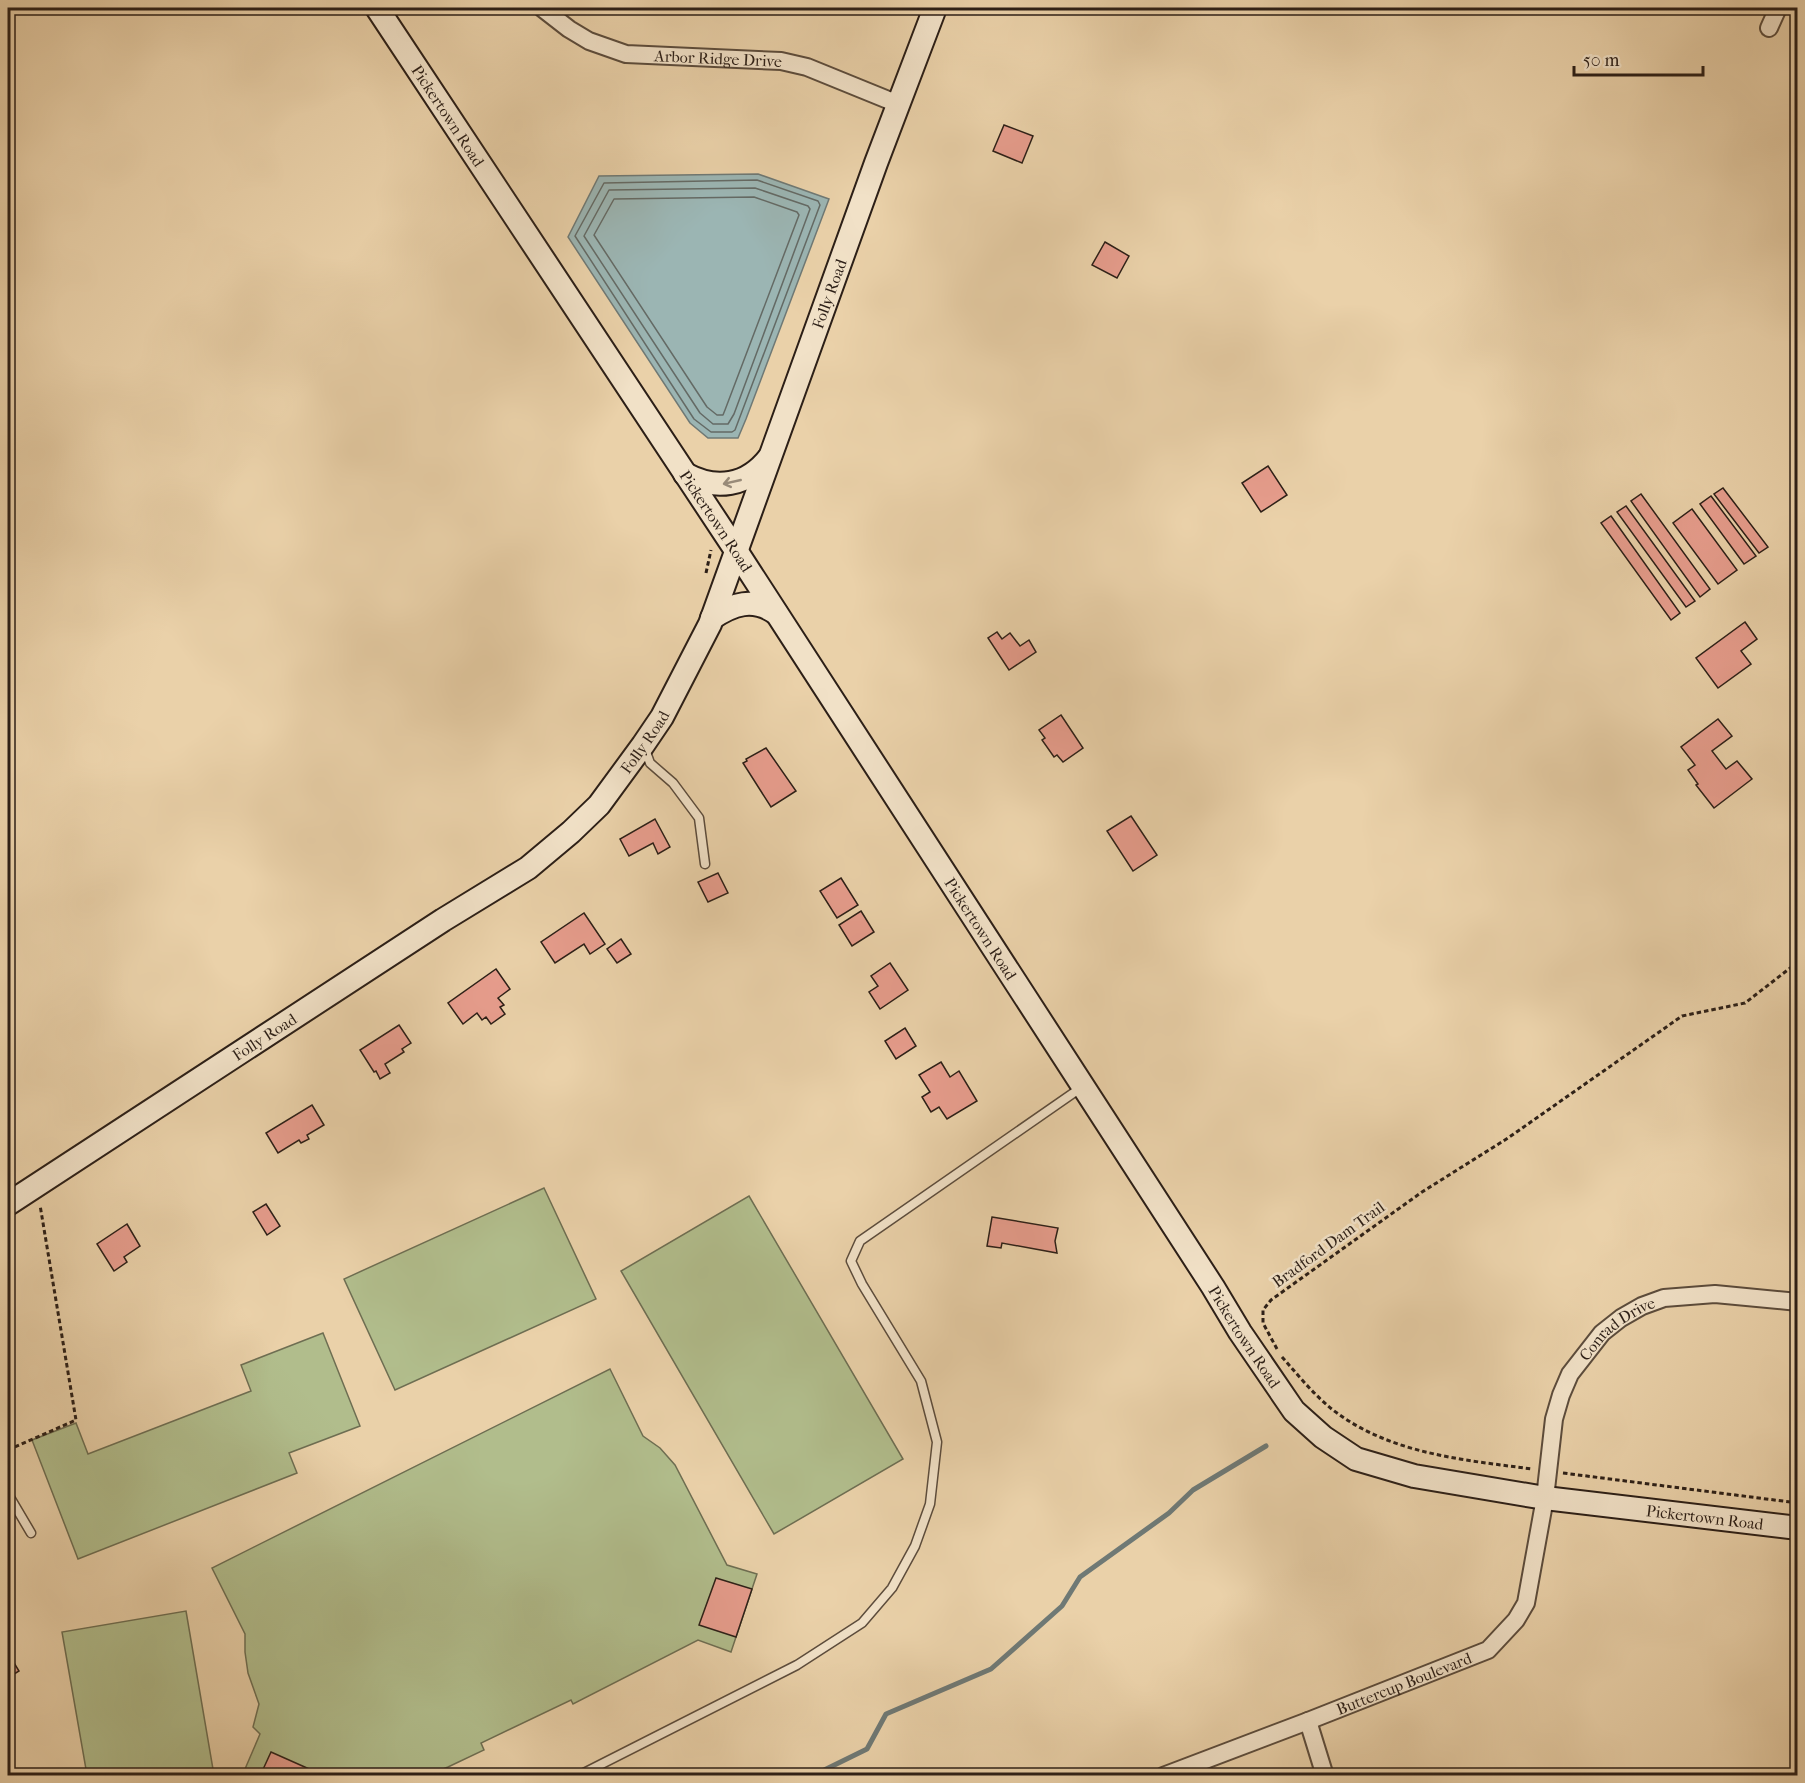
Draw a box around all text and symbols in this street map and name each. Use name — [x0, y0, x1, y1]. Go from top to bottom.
scale bar — [1574, 39, 1703, 77]
street label: Arbor Ridge Drive — [653, 46, 782, 71]
text: 50 m — [1583, 50, 1620, 71]
street label: Pickertown Road — [407, 61, 488, 171]
street label: Folly Road — [808, 256, 851, 331]
street label: Pickertown Road — [676, 467, 756, 576]
one-way arrow — [723, 476, 742, 488]
street label: Folly Road — [616, 707, 674, 777]
street label: Pickertown Road — [940, 874, 1021, 984]
street label: Folly Road — [229, 1009, 300, 1065]
street label: Bradford Dam Trail — [1268, 1197, 1389, 1292]
street label: Pickertown Road — [1204, 1282, 1285, 1392]
street label: Conrad Drive — [1575, 1293, 1658, 1365]
street label: Pickertown Road — [1645, 1501, 1765, 1534]
street label: Buttercup Boulevard — [1334, 1648, 1475, 1719]

